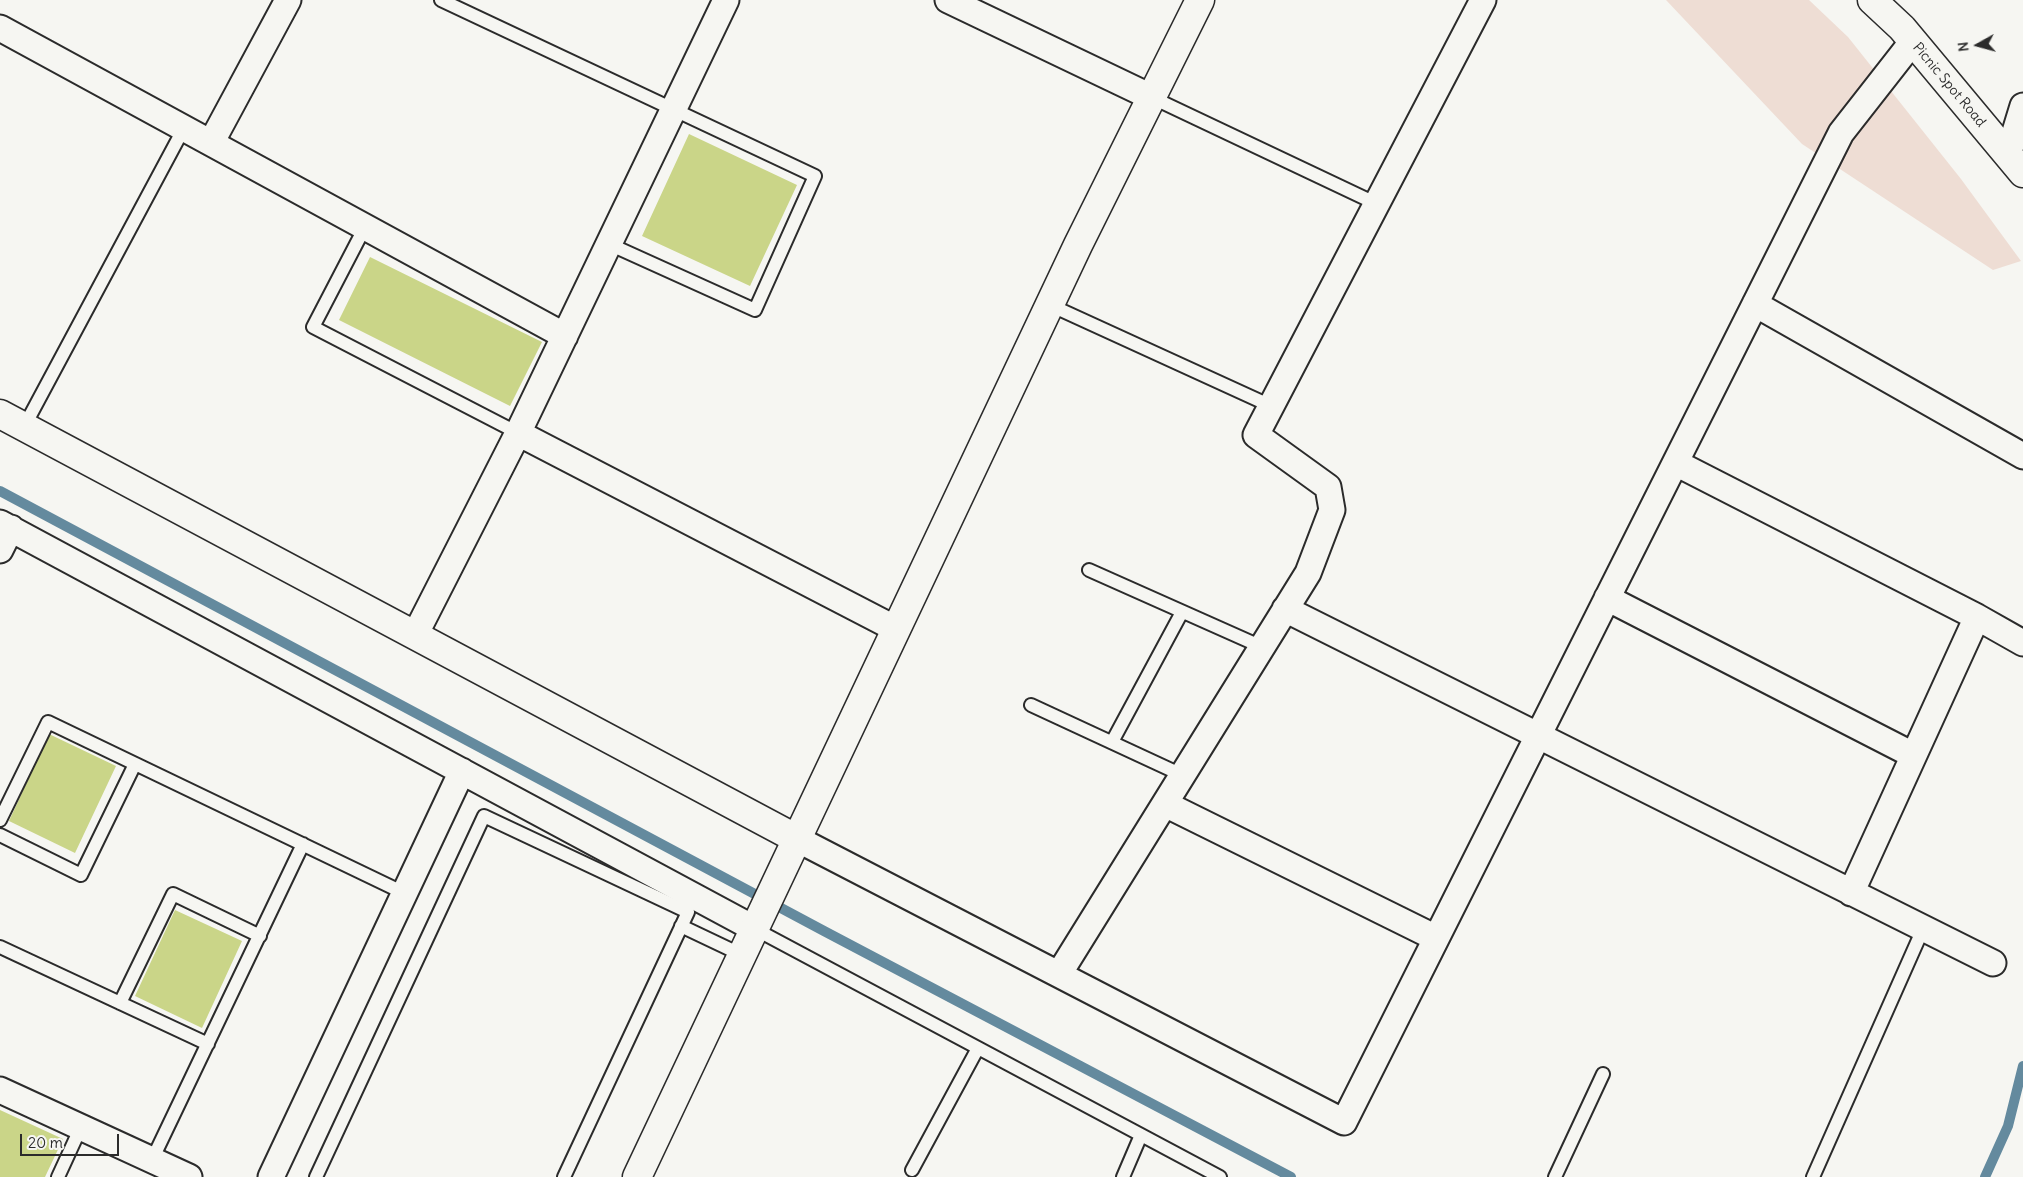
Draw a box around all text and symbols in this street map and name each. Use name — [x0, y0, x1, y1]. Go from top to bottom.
north arrow — [1953, 20, 2003, 70]
street label: Picnic Spot Road — [1909, 39, 1989, 131]
text: N — [1954, 41, 1973, 53]
scale bar — [22, 1124, 121, 1156]
text: 20 m — [28, 1133, 63, 1152]

